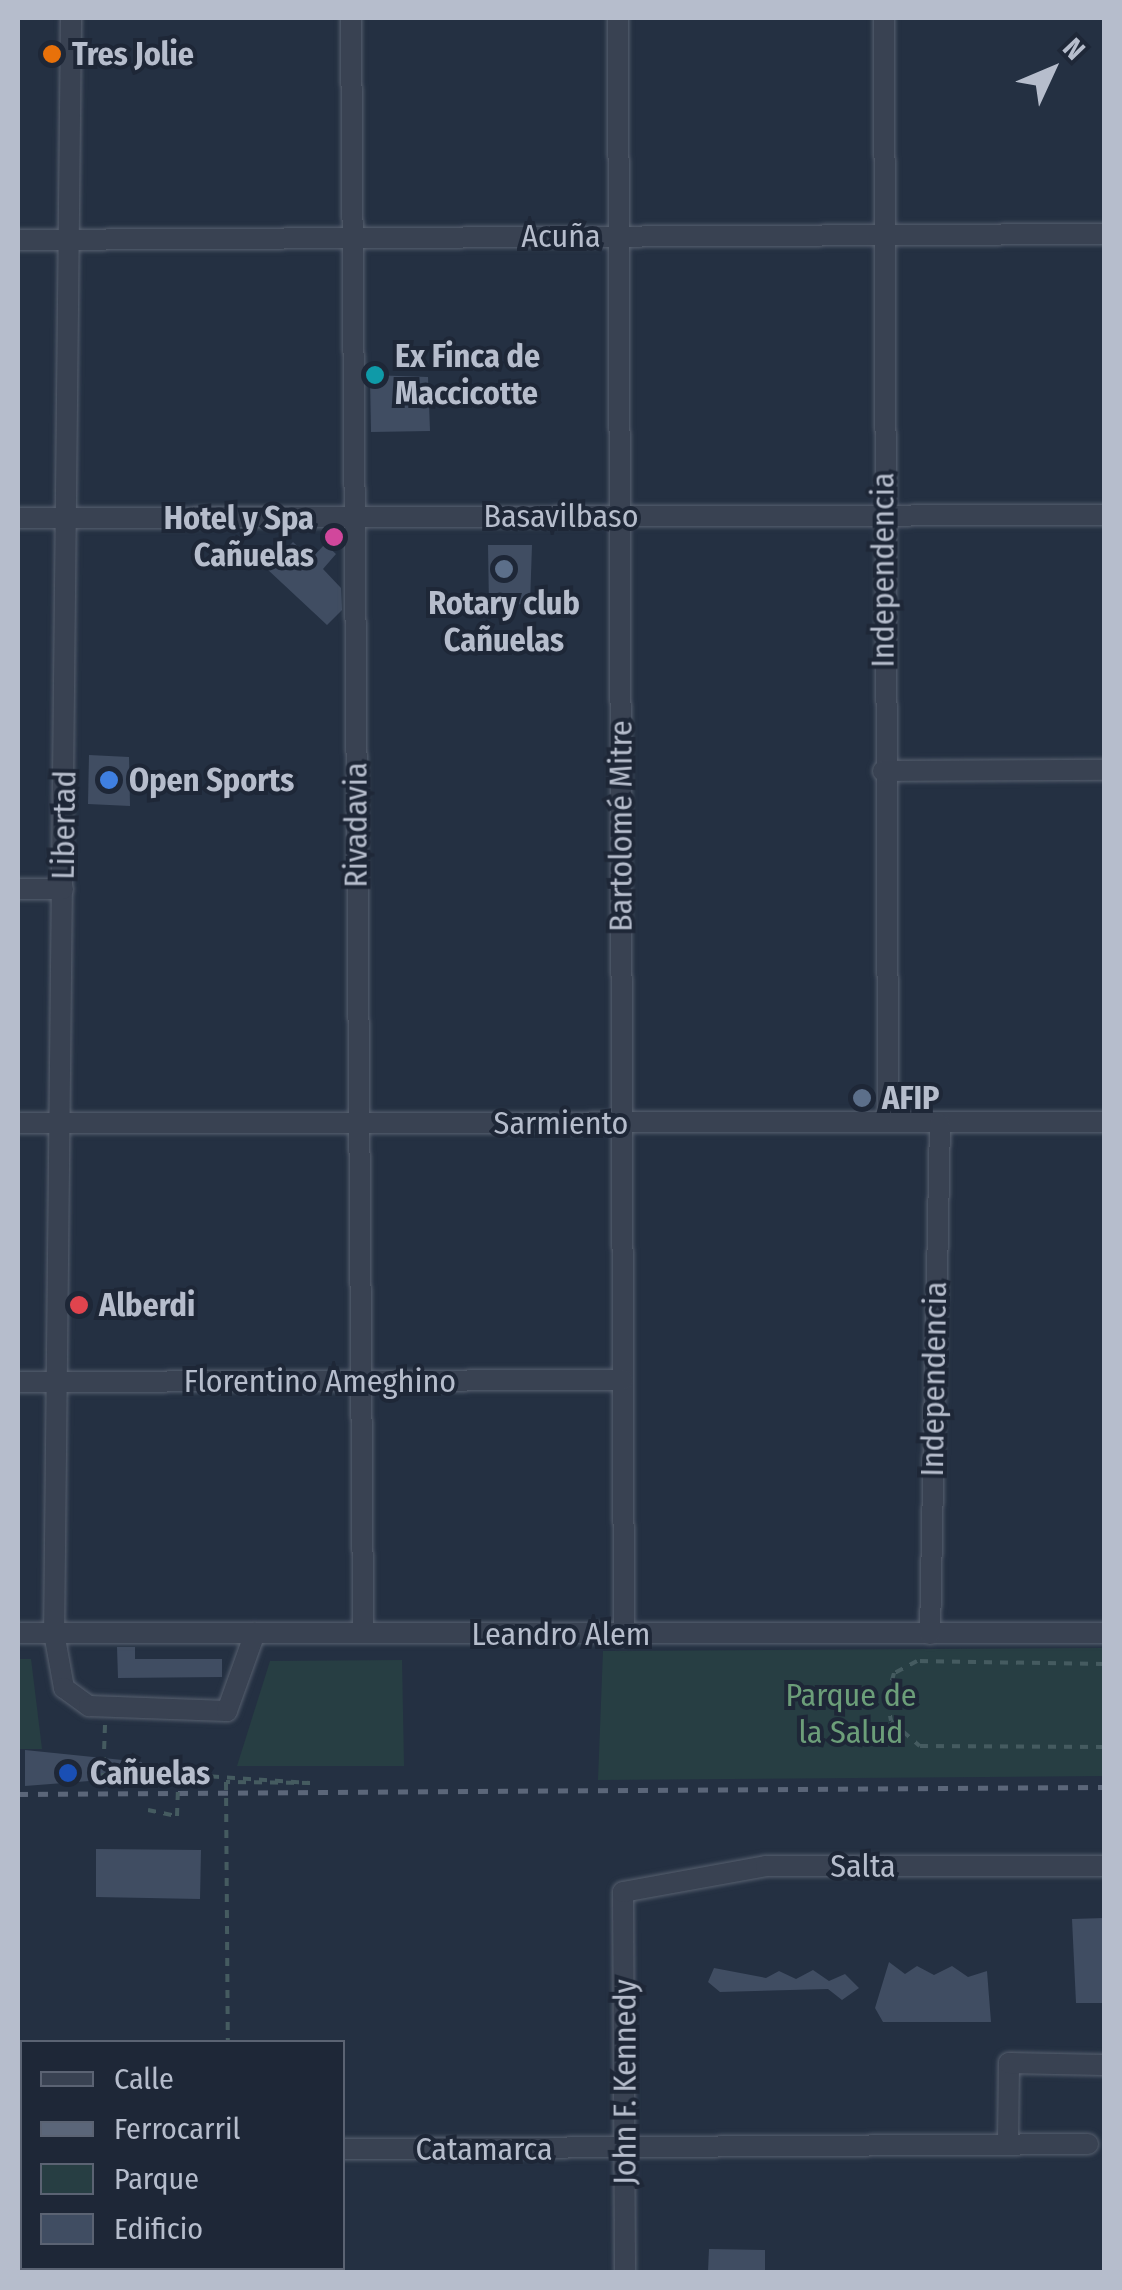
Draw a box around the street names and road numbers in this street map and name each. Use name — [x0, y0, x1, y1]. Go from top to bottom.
street label: Acuña — [521, 217, 601, 255]
street label: Independencia — [864, 472, 902, 668]
street label: Basavilbaso — [483, 497, 639, 535]
street label: Bartolomé Mitre — [602, 720, 640, 932]
street label: Rivadavia — [337, 762, 375, 888]
street label: Libertad — [44, 770, 84, 880]
street label: Sarmiento — [494, 1104, 628, 1142]
street label: Independencia — [913, 1281, 955, 1477]
street label: Florentino Ameghino — [184, 1362, 456, 1400]
street label: Leandro Alem — [472, 1615, 650, 1653]
street label: Salta — [830, 1847, 896, 1885]
street label: John F. Kennedy — [606, 1979, 644, 2185]
street label: Catamarca — [415, 2130, 553, 2168]

